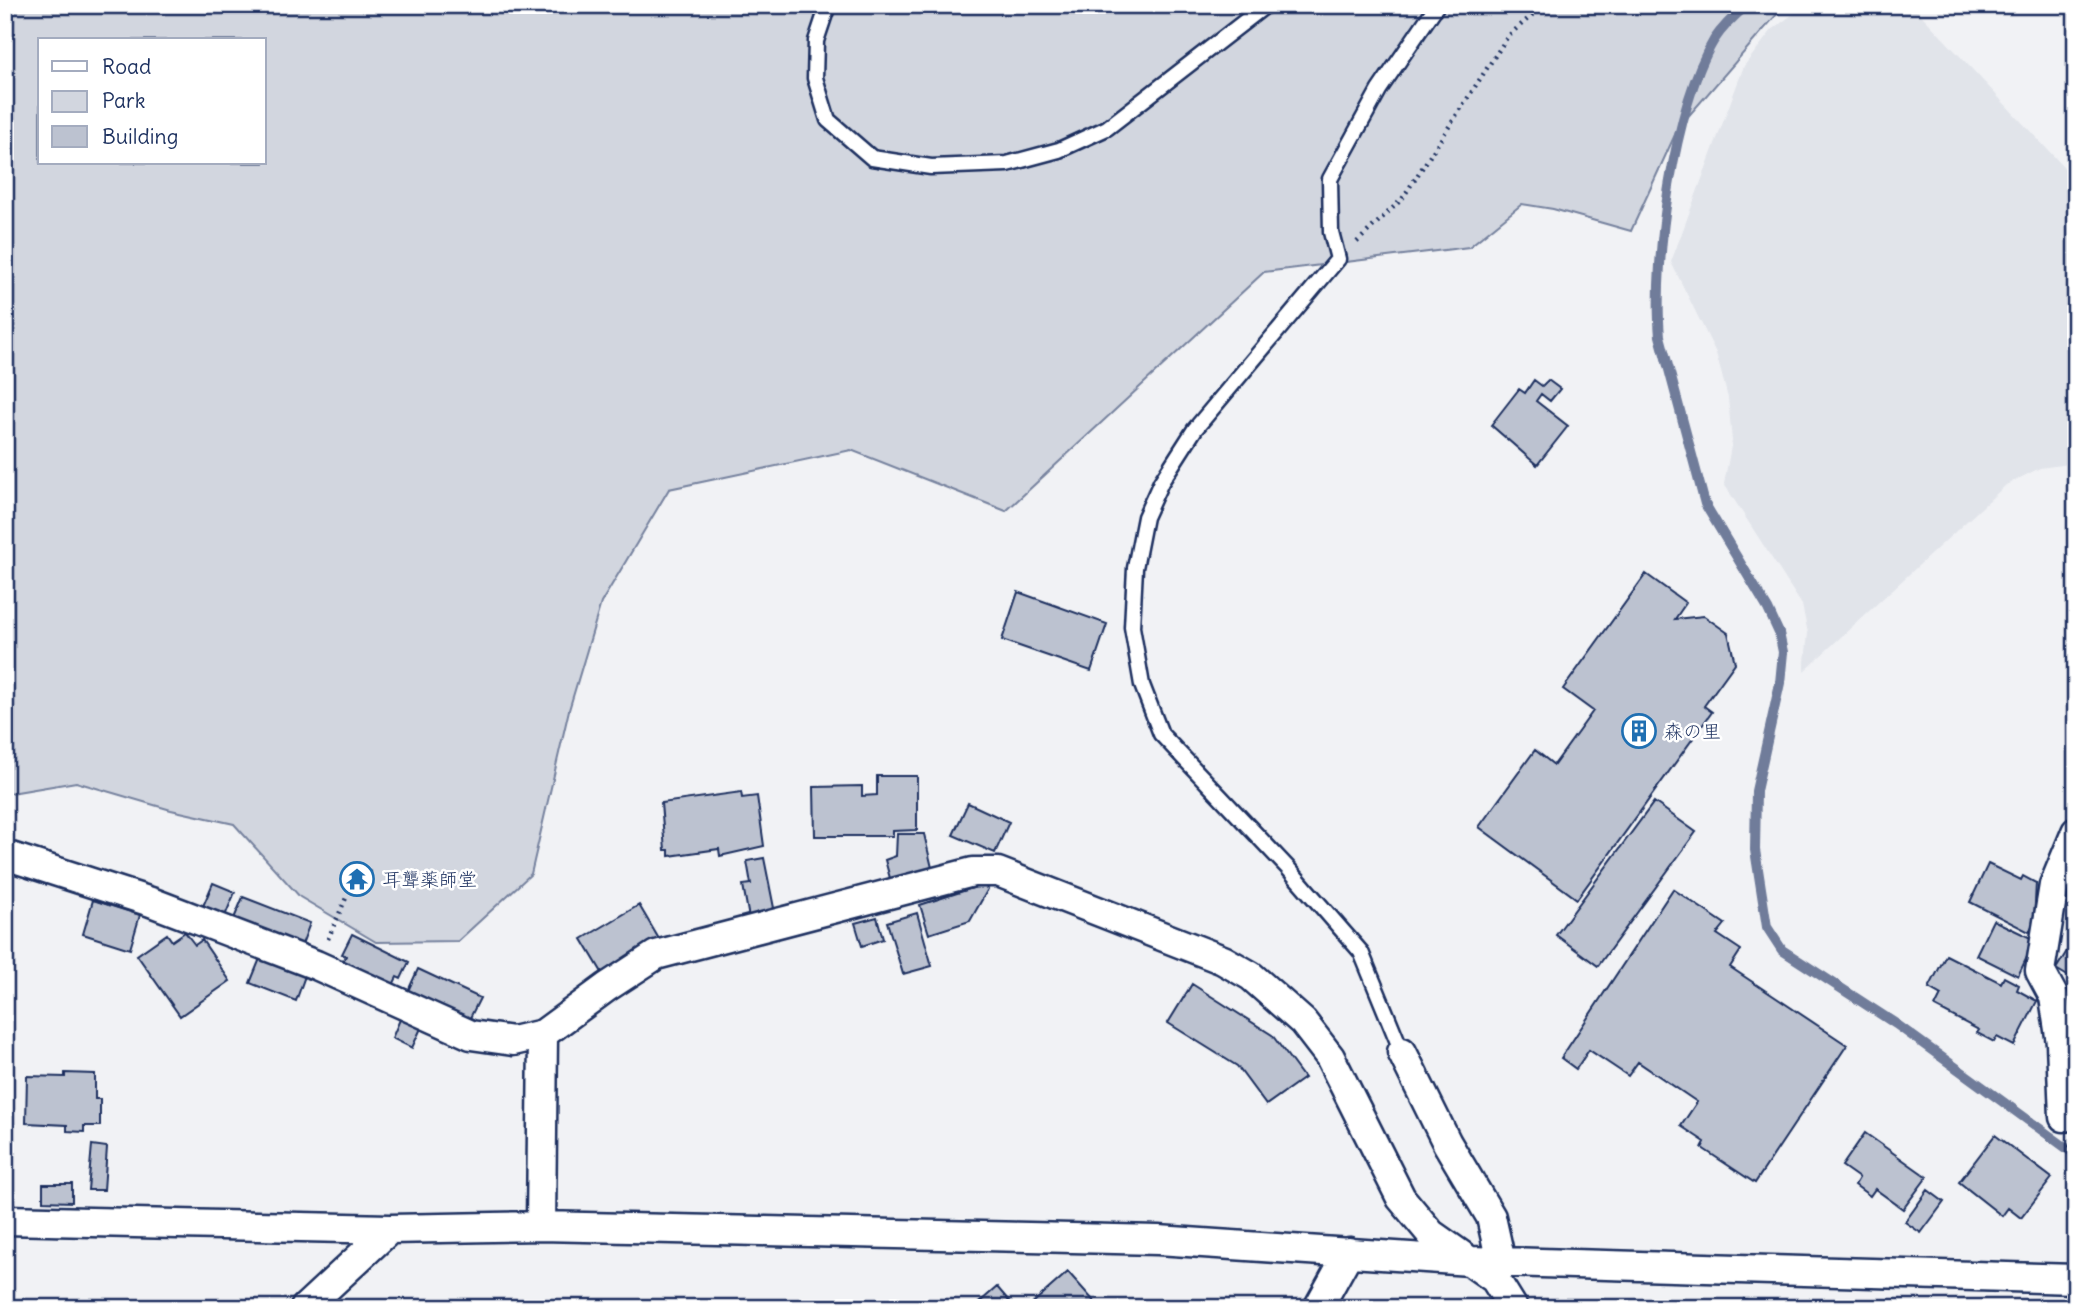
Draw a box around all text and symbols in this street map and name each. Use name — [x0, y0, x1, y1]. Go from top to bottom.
legend — [38, 38, 266, 164]
text: Road — [102, 53, 151, 80]
text: Park — [102, 87, 145, 114]
text: Building — [102, 123, 178, 150]
building icon: 森の里 — [1620, 712, 1658, 750]
place label: 森の里 — [1664, 719, 1721, 743]
temple icon: 耳聾薬師堂 — [338, 860, 376, 898]
place label: 耳聾薬師堂 — [382, 867, 477, 891]

